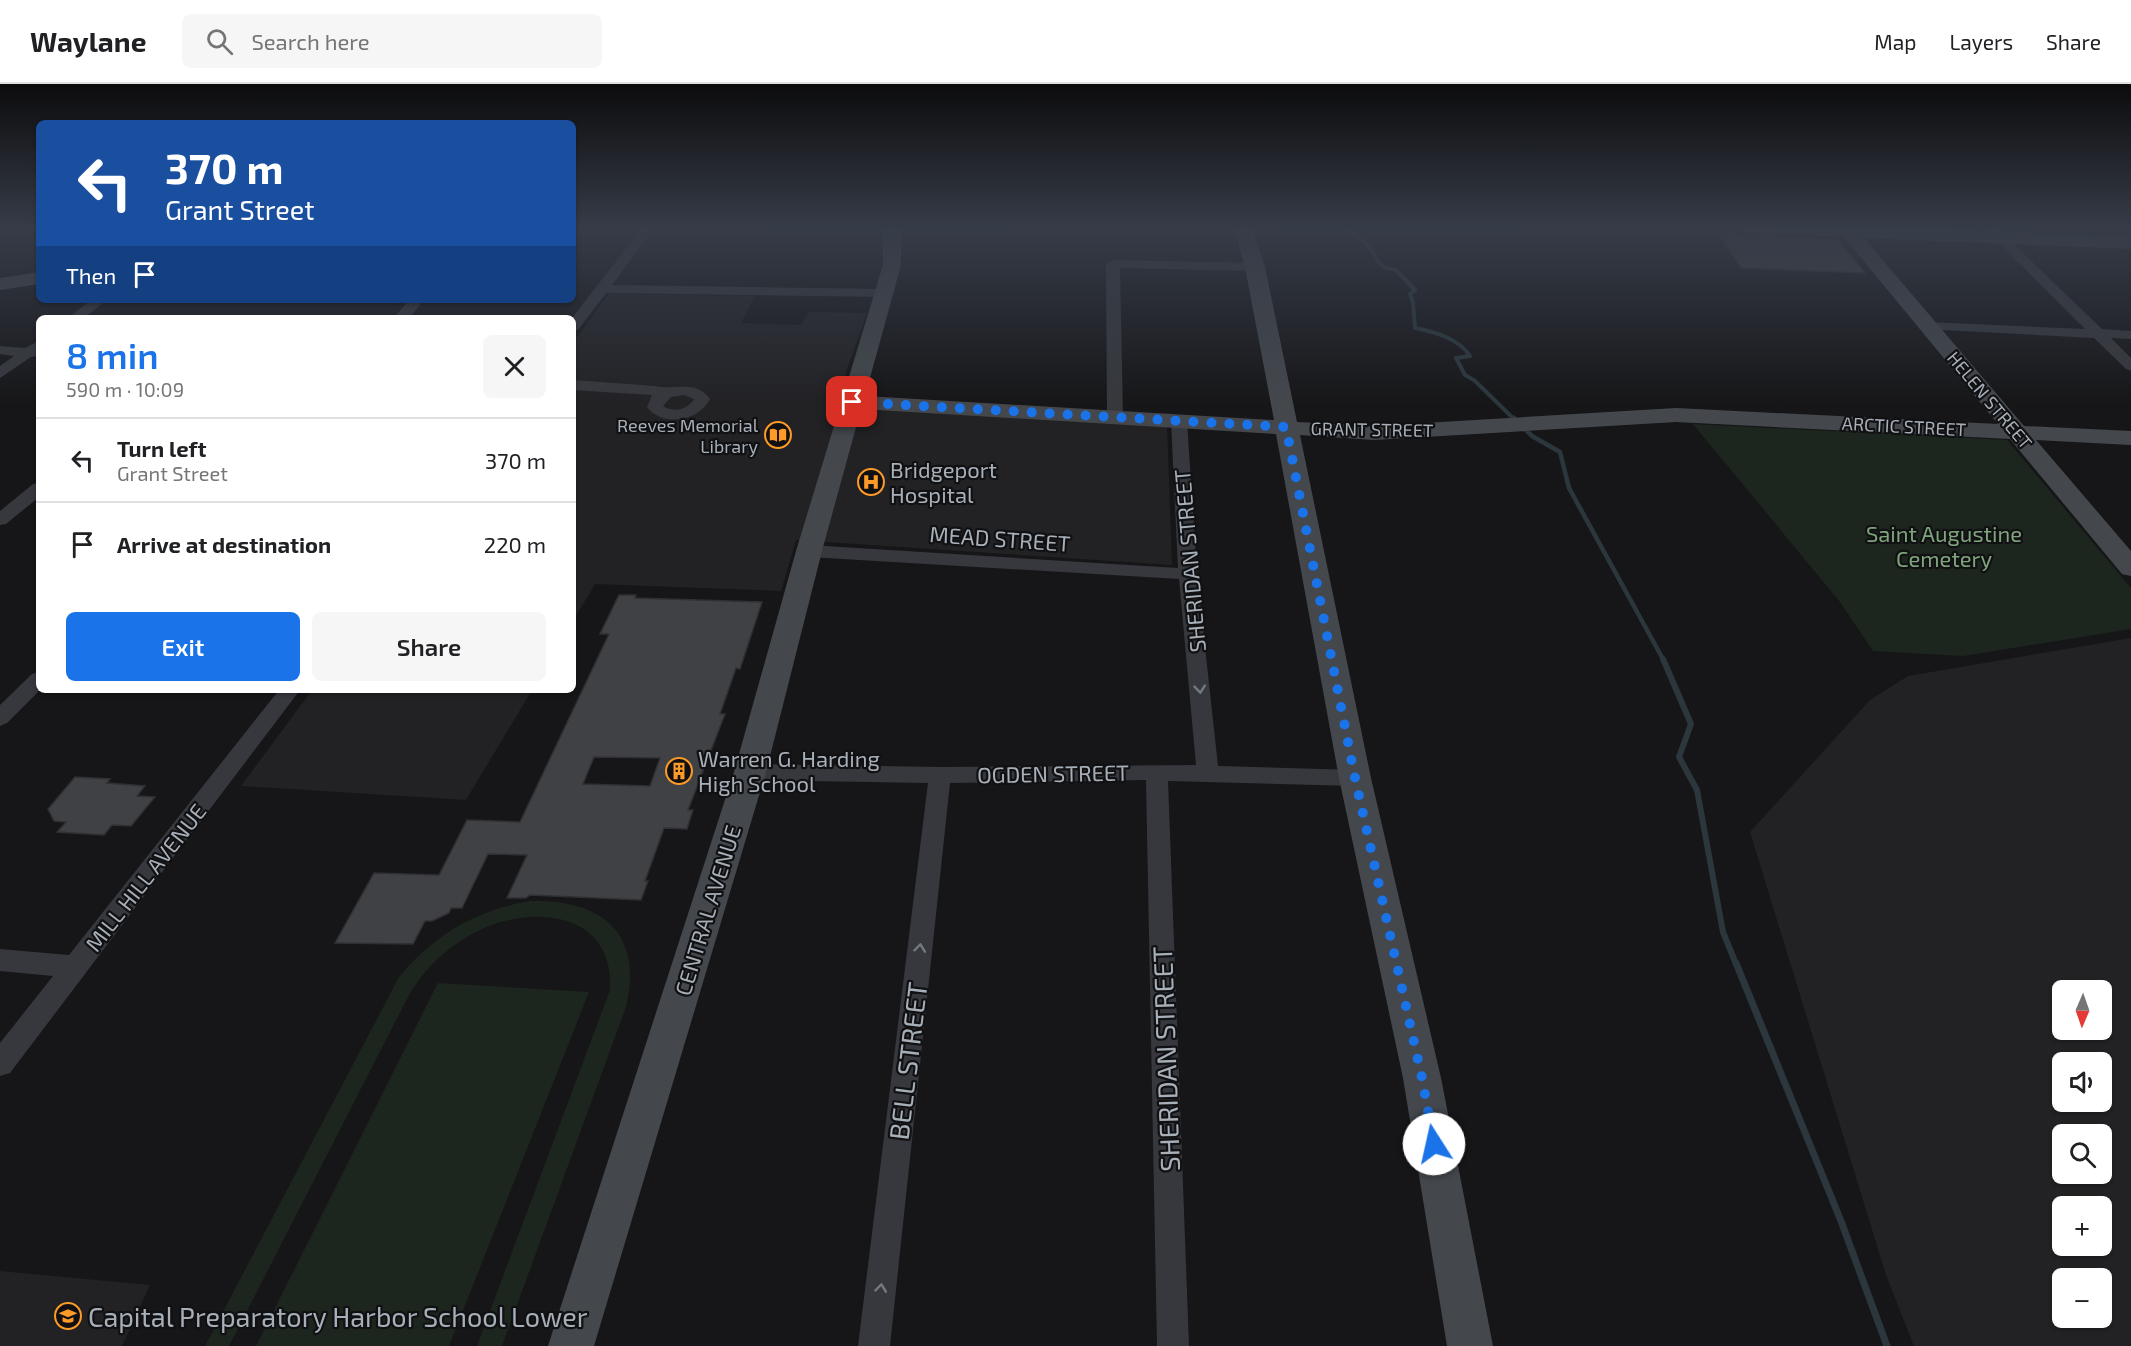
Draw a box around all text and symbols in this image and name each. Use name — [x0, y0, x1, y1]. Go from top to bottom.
search box — [182, 14, 602, 68]
text: Waylane — [30, 24, 146, 58]
icon: search — [203, 25, 236, 58]
text: Search here — [251, 28, 370, 54]
text: Map — [1874, 29, 1916, 54]
text: Layers — [1949, 29, 2013, 54]
text: Share — [2046, 29, 2101, 54]
text: 370 m — [165, 142, 284, 192]
icon: left — [66, 144, 144, 222]
text: Grant Street — [165, 193, 315, 225]
icon: arrive — [128, 258, 161, 291]
text: Then — [66, 262, 116, 288]
text: 8 min — [66, 333, 159, 376]
button: close — [483, 335, 546, 398]
street label: HELEN STREET — [1943, 347, 2037, 454]
pin — [826, 376, 877, 427]
text: 590 m · 10:09 — [66, 377, 184, 401]
icon: arrive — [835, 385, 868, 418]
street label: ARCTIC STREET — [1841, 412, 1967, 440]
place label: Reeves Memorial Library — [617, 414, 759, 457]
street label: GRANT STREET — [1310, 417, 1434, 441]
library icon: Reeves Memorial Library — [763, 420, 793, 450]
text: Turn left — [117, 435, 206, 461]
icon: left — [66, 444, 99, 477]
text: 370 m — [485, 447, 546, 473]
place label: Bridgeport Hospital — [890, 456, 997, 507]
text: Grant Street — [117, 461, 228, 485]
hospital icon: Bridgeport Hospital — [856, 467, 886, 497]
street label: SHERIDAN STREET — [1168, 468, 1210, 654]
street label: MEAD STREET — [929, 520, 1071, 556]
park label: Saint Augustine Cemetery — [1866, 520, 2022, 571]
icon: arrive — [66, 528, 99, 561]
text: Arrive at destination — [117, 531, 331, 557]
text: 220 m — [484, 531, 546, 557]
button: Exit — [66, 612, 300, 681]
button: Share — [312, 612, 546, 681]
one-way arrow — [1193, 684, 1206, 693]
place label: Warren G. Harding High School — [698, 745, 880, 796]
building icon: Warren G. Harding High School — [664, 756, 694, 786]
street label: OGDEN STREET — [977, 759, 1129, 787]
street label: MILL HILL AVENUE — [79, 798, 211, 956]
street label: CENTRAL AVENUE — [669, 822, 745, 998]
one-way arrow — [913, 944, 926, 953]
street label: SHERIDAN STREET — [1145, 946, 1185, 1172]
street label: BELL STREET — [881, 980, 933, 1142]
north arrow — [2052, 980, 2112, 1040]
map controls — [2052, 980, 2112, 1328]
button: sound — [2052, 1052, 2112, 1112]
position arrow — [1402, 1112, 1466, 1176]
button: search — [2052, 1124, 2112, 1184]
button: + — [2052, 1196, 2112, 1256]
button: − — [2052, 1268, 2112, 1328]
one-way arrow — [874, 1283, 887, 1292]
place label: Capital Preparatory Harbor School Lower — [88, 1300, 588, 1333]
school or university icon: Capital Preparatory Harbor School Lower — [53, 1301, 83, 1331]

